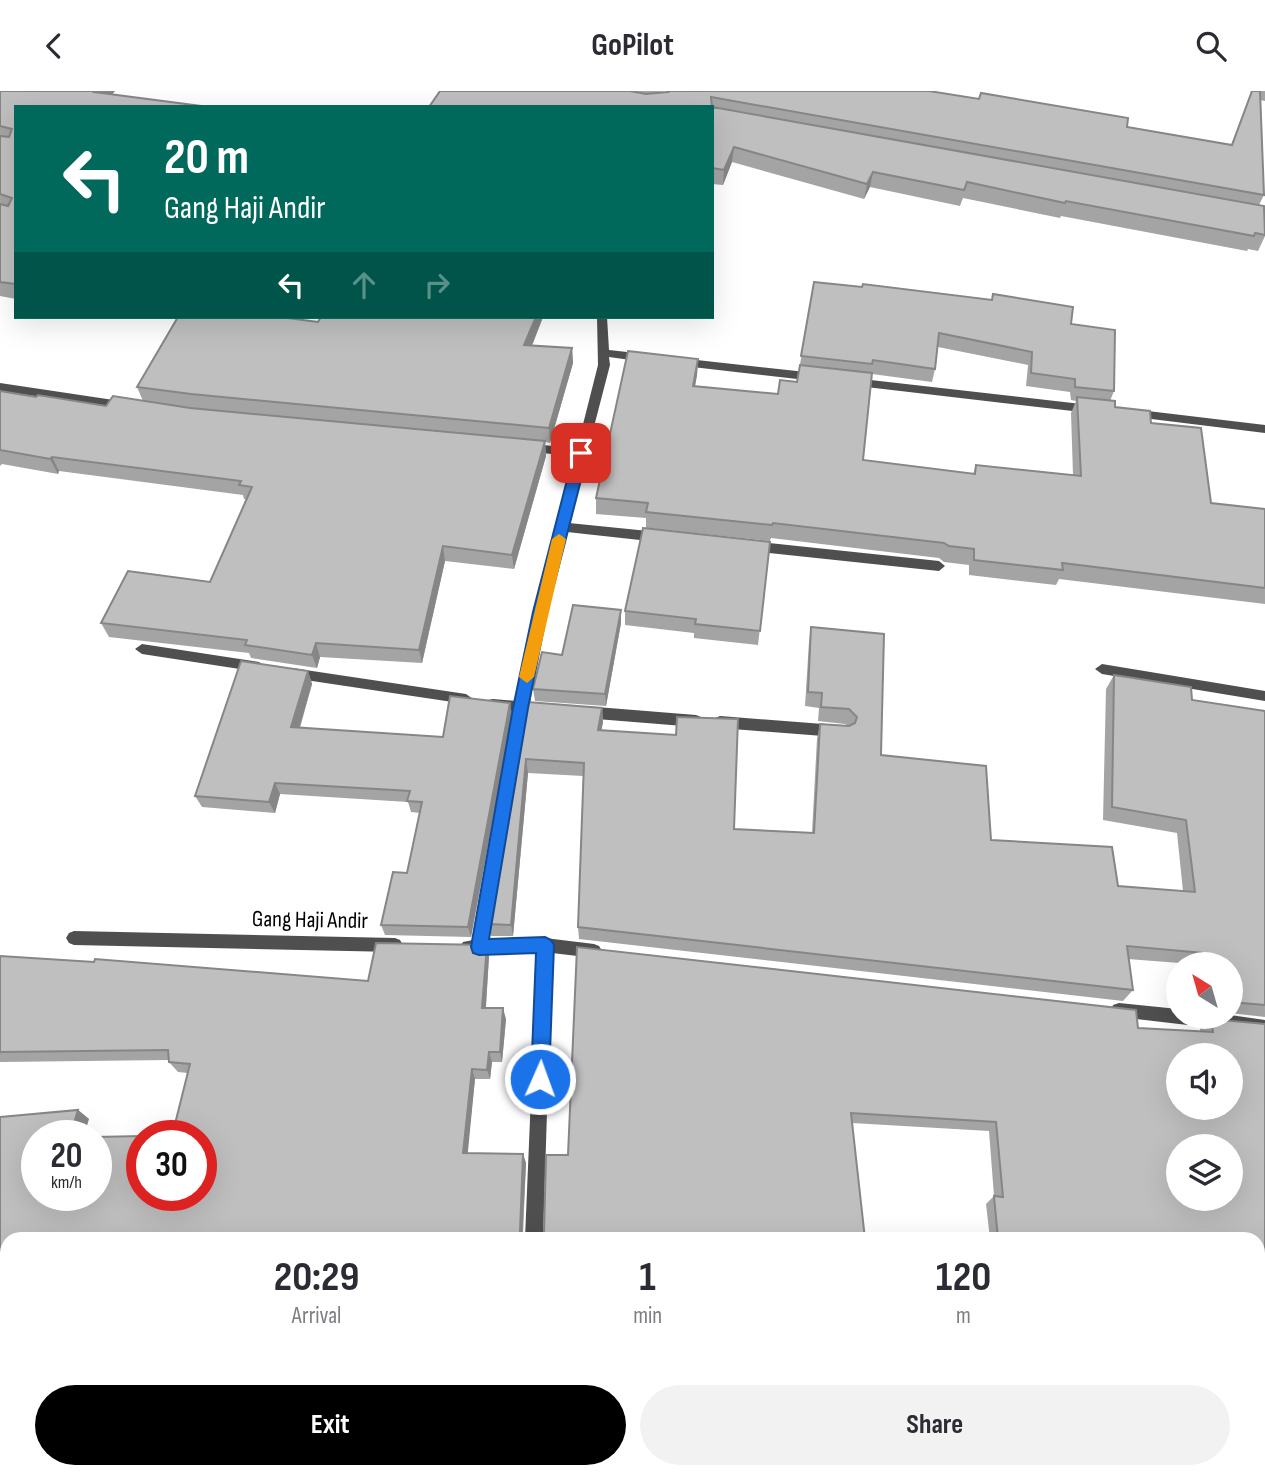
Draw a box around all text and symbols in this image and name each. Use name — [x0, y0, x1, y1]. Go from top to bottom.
text: GoPilot — [591, 26, 674, 65]
icon: back — [35, 27, 73, 65]
icon: search — [1192, 27, 1230, 65]
text: 20 m — [164, 129, 249, 188]
icon: left — [49, 133, 140, 224]
text: Gang Haji Andir — [164, 189, 326, 228]
icon: left — [272, 266, 310, 304]
icon: ahead — [345, 266, 383, 304]
icon: right — [418, 266, 456, 304]
pin — [551, 423, 611, 483]
icon: arrive — [562, 434, 600, 472]
street label: Gang Haji Andir — [252, 905, 369, 935]
north arrow — [1166, 952, 1242, 1029]
map controls — [1166, 952, 1243, 1211]
position arrow — [503, 1042, 577, 1116]
button: sound — [1166, 1043, 1243, 1120]
speed limit sign: 30 — [126, 1120, 217, 1211]
button: layers — [1166, 1134, 1243, 1211]
text: 20 — [51, 1135, 83, 1178]
text: km/h — [51, 1172, 82, 1193]
text: 20:29 — [274, 1252, 359, 1303]
text: 1 — [639, 1252, 656, 1303]
text: 120 — [936, 1252, 991, 1303]
text: Arrival — [292, 1302, 341, 1330]
text: min — [633, 1302, 662, 1330]
text: m — [956, 1302, 971, 1330]
button: Exit — [35, 1385, 626, 1465]
button: Share — [640, 1385, 1230, 1465]

